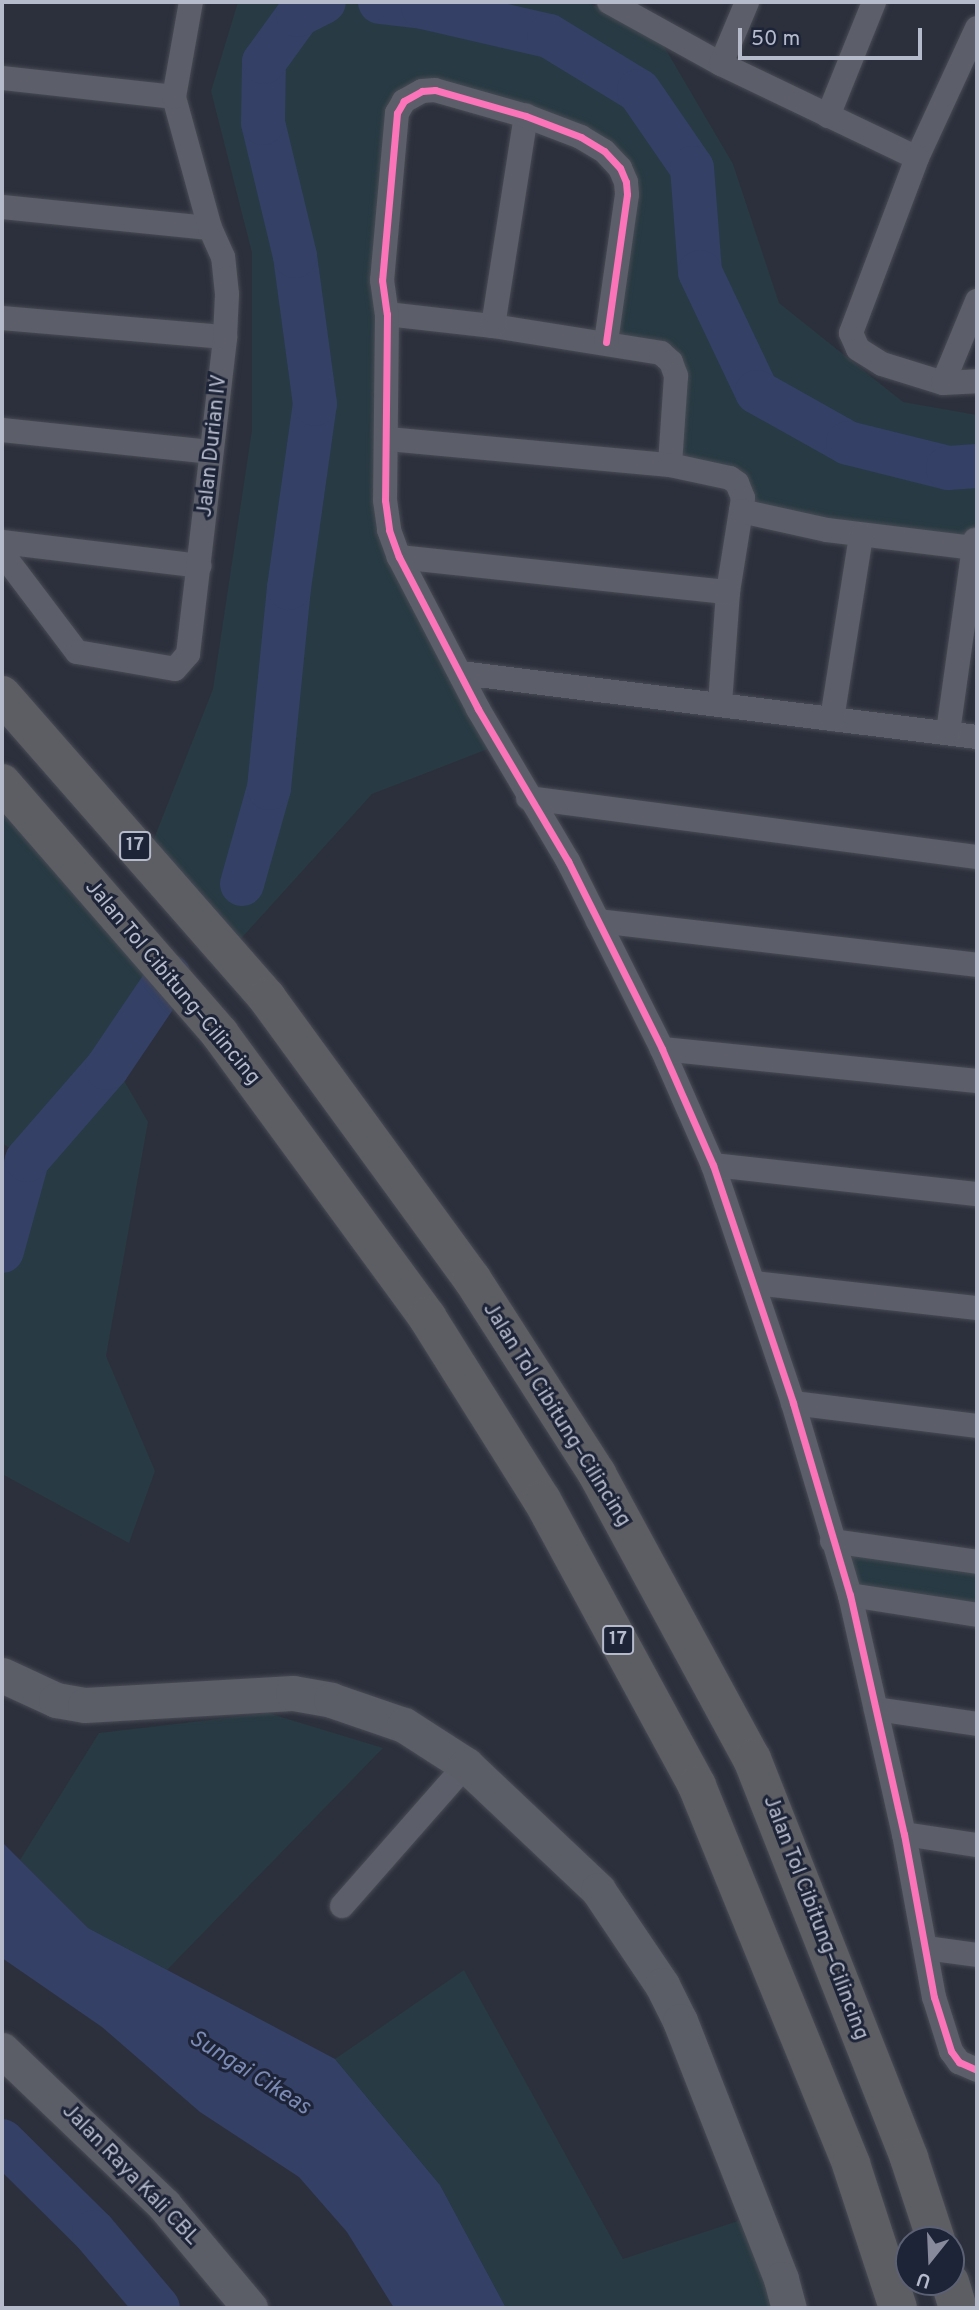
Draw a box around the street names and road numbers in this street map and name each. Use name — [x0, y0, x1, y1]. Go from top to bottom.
street label: Jalan Durian IV — [193, 373, 233, 519]
road number: 17 — [118, 831, 152, 862]
street label: Jalan Tol Cibitung–Cilincing — [79, 875, 265, 1091]
street label: Jalan Tol Cibitung–Cilincing — [476, 1298, 636, 1532]
road number: 17 — [600, 1624, 636, 1656]
street label: Jalan Tol Cibitung–Cilincing — [757, 1792, 873, 2044]
street label: Jalan Raya Kali CBL — [56, 2099, 204, 2251]

